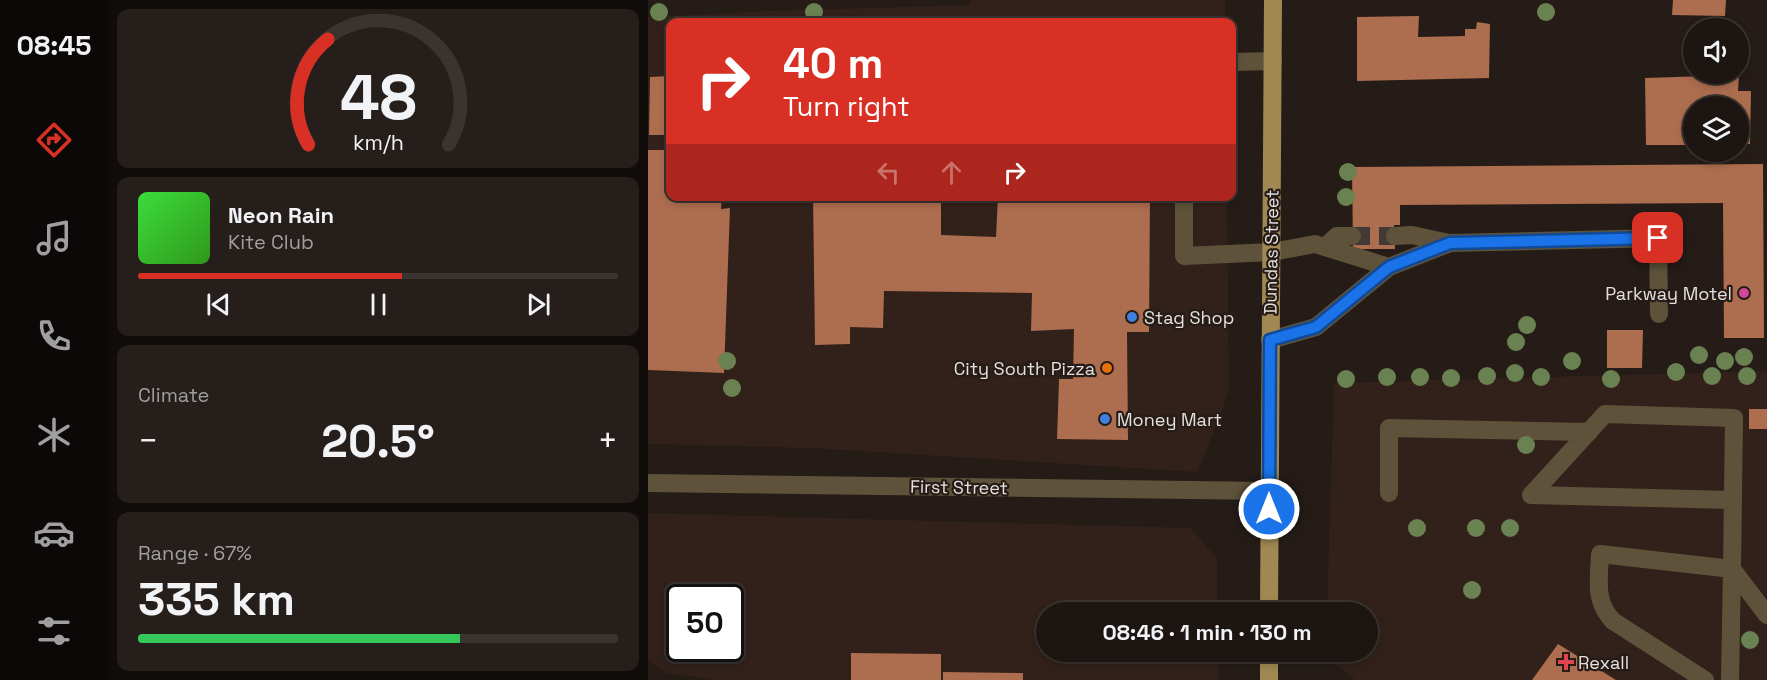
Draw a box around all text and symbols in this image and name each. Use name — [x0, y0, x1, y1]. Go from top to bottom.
map controls — [1683, 18, 1749, 162]
button: sound — [1683, 18, 1749, 84]
text: 08:45 — [16, 28, 92, 63]
text: 40 m — [783, 37, 883, 90]
icon: right — [684, 42, 762, 120]
text: 48 — [339, 59, 417, 138]
text: Turn right — [783, 89, 910, 124]
button: layers — [1683, 96, 1749, 162]
icon: directions — [33, 119, 75, 161]
text: km/h — [352, 130, 404, 157]
icon: left — [872, 156, 905, 189]
icon: ahead — [935, 156, 968, 189]
icon: right — [998, 156, 1031, 189]
street label: Dundas Street — [1258, 189, 1284, 315]
text: Neon Rain — [228, 201, 334, 229]
pin — [1632, 212, 1683, 263]
icon: music — [33, 217, 75, 259]
icon: arrive — [1641, 221, 1674, 254]
text: Kite Club — [228, 229, 314, 255]
place label: Parkway Motel — [1605, 282, 1732, 305]
marker: Parkway Motel — [1737, 286, 1751, 300]
icon: previous — [202, 288, 235, 321]
icon: pause — [362, 288, 395, 321]
icon: next — [522, 288, 555, 321]
place label: Stag Shop — [1144, 306, 1234, 329]
marker: Stag Shop — [1125, 310, 1139, 324]
icon: phone — [33, 315, 75, 357]
place label: City South Pizza — [954, 357, 1095, 380]
marker: City South Pizza — [1100, 361, 1114, 375]
text: Climate — [138, 382, 209, 408]
place label: Money Mart — [1117, 408, 1222, 431]
marker: Money Mart — [1098, 412, 1112, 426]
text: 20.5° — [321, 413, 435, 470]
icon: climate — [33, 414, 75, 456]
text: − — [138, 420, 158, 462]
text: + — [598, 420, 618, 462]
street label: First Street — [910, 475, 1008, 499]
position arrow — [1237, 477, 1301, 541]
icon: car — [33, 512, 75, 554]
text: Range · 67% — [138, 540, 252, 566]
text: 335 km — [138, 571, 295, 628]
speed limit sign: 50 — [666, 584, 744, 662]
icon: filters — [33, 610, 75, 652]
text: 08:46 · 1 min · 130 m — [1102, 618, 1312, 646]
place label: Rexall — [1578, 651, 1629, 674]
marker: Rexall — [1559, 655, 1573, 669]

